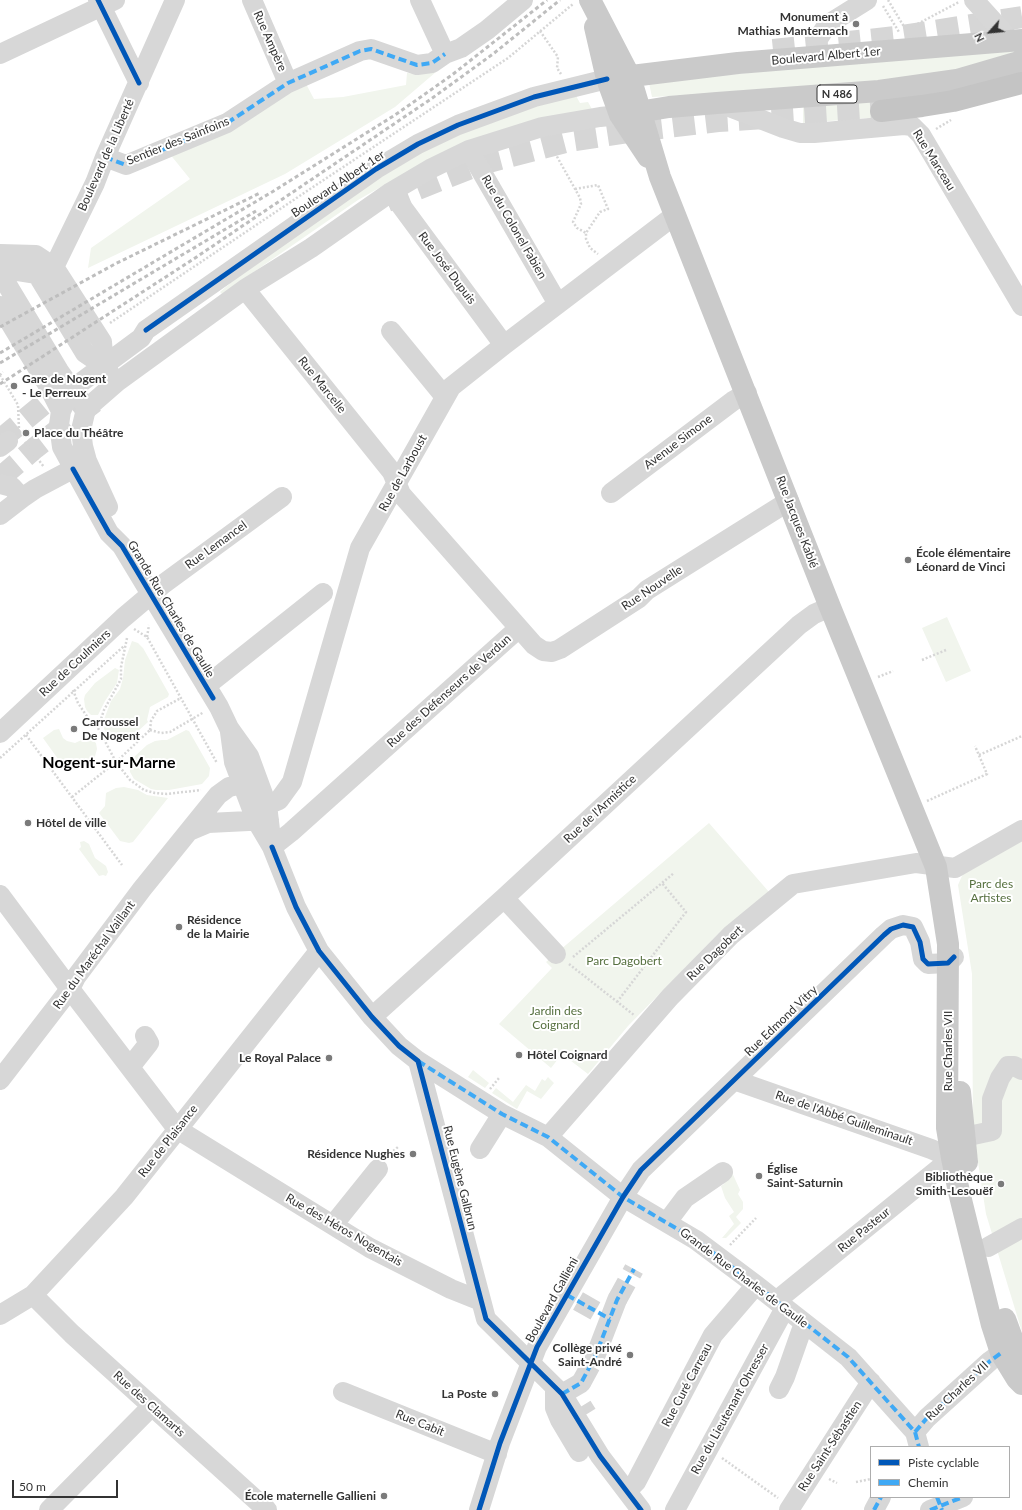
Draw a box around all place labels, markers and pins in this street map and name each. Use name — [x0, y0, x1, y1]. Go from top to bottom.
place label: Monument à Mathias Manternach — [738, 10, 848, 38]
marker: Monument à Mathias Manternach — [851, 19, 861, 29]
place label: Gare de Nogent - Le Perreux — [22, 372, 106, 400]
marker: Gare de Nogent - Le Perreux — [9, 381, 19, 391]
place label: Place du Théâtre — [34, 426, 123, 440]
marker: Place du Théâtre — [21, 428, 31, 438]
place label: École élémentaire Léonard de Vinci — [916, 546, 1011, 574]
marker: École élémentaire Léonard de Vinci — [903, 555, 913, 565]
place label: Carroussel De Nogent — [82, 715, 140, 743]
marker: Carroussel De Nogent — [69, 724, 79, 734]
place label: Hôtel de ville — [36, 816, 106, 830]
marker: Hôtel de ville — [23, 818, 33, 828]
place label: Résidence de la Mairie — [187, 913, 249, 941]
marker: Résidence de la Mairie — [174, 922, 184, 932]
place label: Hôtel Coignard — [527, 1048, 608, 1062]
marker: Hôtel Coignard — [514, 1050, 524, 1060]
place label: Le Royal Palace — [239, 1051, 321, 1065]
marker: Le Royal Palace — [324, 1053, 334, 1063]
place label: Résidence Nughes — [307, 1147, 405, 1161]
marker: Résidence Nughes — [408, 1149, 418, 1159]
place label: Église Saint-Saturnin — [767, 1162, 843, 1190]
place label: Bibliothèque Smith-Lesouëf — [916, 1170, 993, 1198]
marker: Église Saint-Saturnin — [754, 1171, 764, 1181]
marker: Bibliothèque Smith-Lesouëf — [996, 1179, 1006, 1189]
place label: Collège privé Saint-André — [552, 1341, 622, 1369]
marker: Collège privé Saint-André — [625, 1350, 635, 1360]
place label: La Poste — [442, 1387, 487, 1401]
marker: La Poste — [490, 1389, 500, 1399]
place label: École maternelle Gallieni — [245, 1489, 376, 1503]
marker: École maternelle Gallieni — [379, 1491, 389, 1501]

